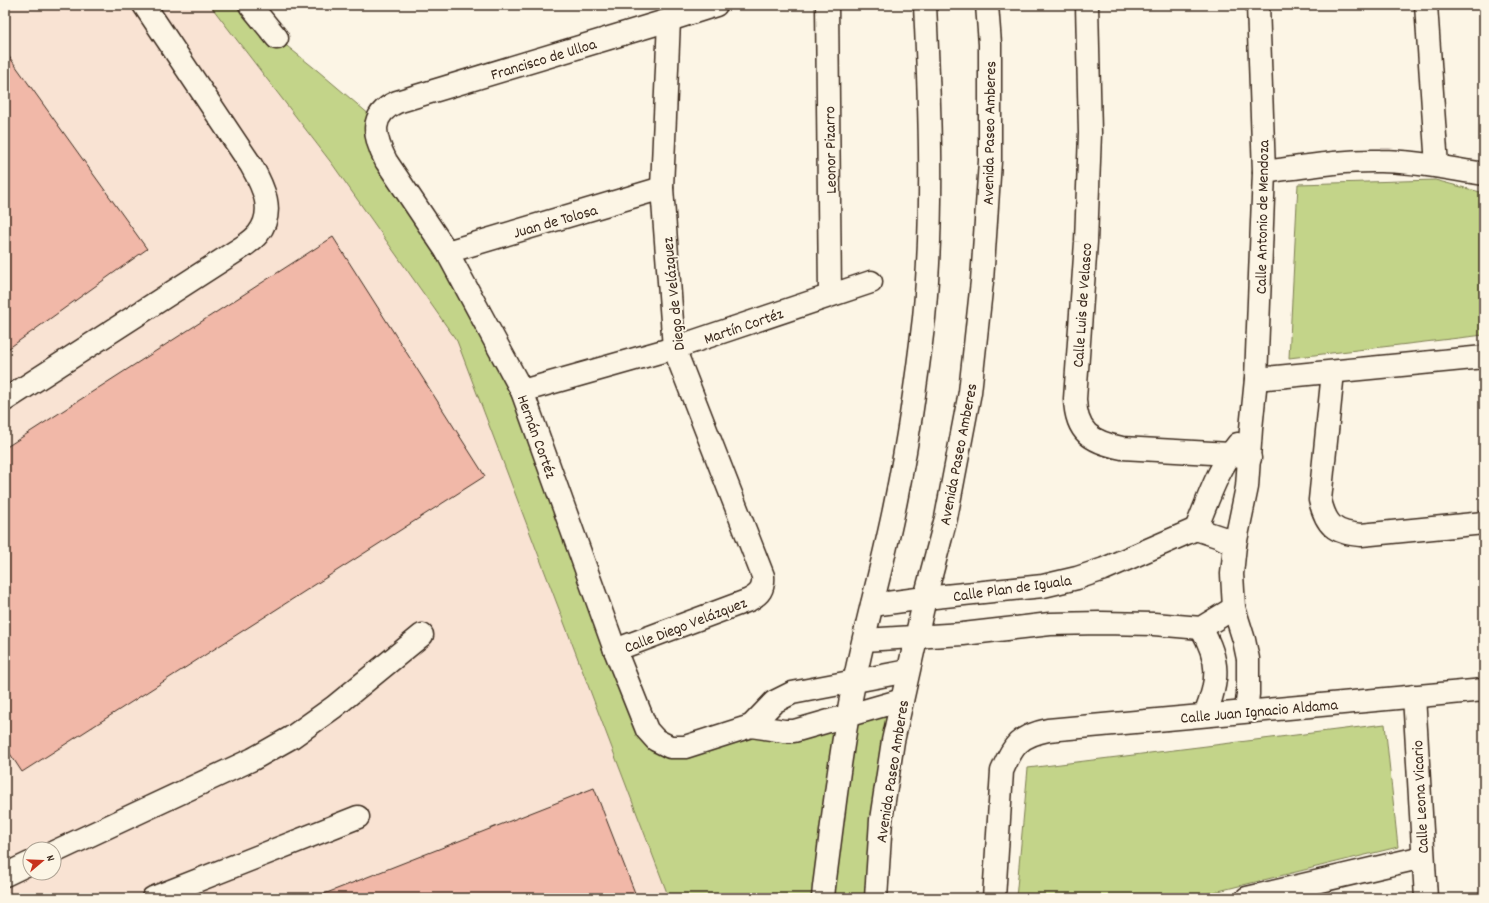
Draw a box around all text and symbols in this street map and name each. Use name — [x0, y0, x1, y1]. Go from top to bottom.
street label: Francisco de Ulloa — [488, 33, 600, 87]
street label: Avenida Paseo Amberes — [978, 61, 1003, 205]
street label: Leonor Pizarro — [819, 106, 844, 194]
street label: Calle Antonio de Mendoza — [1251, 139, 1276, 294]
street label: Juan de Tolosa — [511, 199, 601, 245]
street label: Diego de Velázquez — [657, 236, 692, 352]
street label: Calle Luis de Velasco — [1068, 242, 1099, 368]
street label: Martín Cortéz — [701, 303, 787, 352]
street label: Avenida Paseo Amberes — [934, 381, 985, 527]
street label: Hernán Cortéz — [510, 392, 561, 482]
street label: Calle Plan de Iguala — [952, 570, 1073, 609]
street label: Calle Diego Velázquez — [621, 592, 750, 660]
street label: Calle Juan Ignacio Aldama — [1179, 694, 1339, 731]
street label: Avenida Paseo Amberes — [871, 698, 916, 844]
street label: Calle Leona Vicario — [1407, 740, 1436, 854]
north arrow — [22, 841, 62, 881]
text: N — [41, 853, 58, 864]

